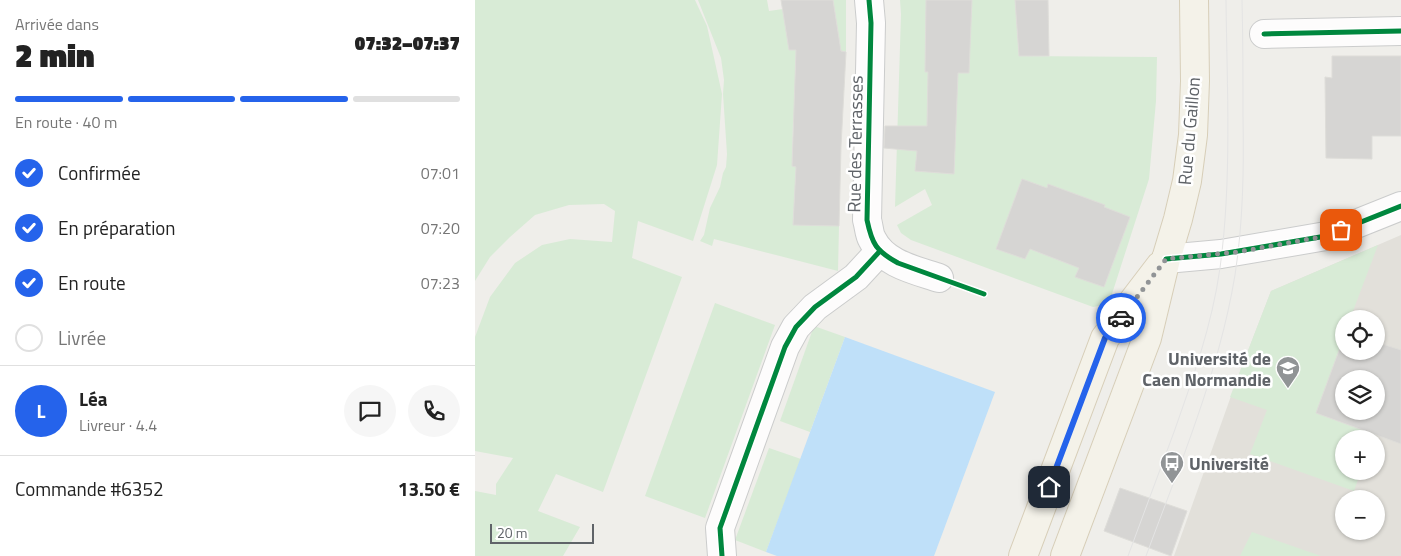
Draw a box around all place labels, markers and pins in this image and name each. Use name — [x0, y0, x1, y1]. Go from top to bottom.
pin — [1320, 209, 1362, 251]
place label: Université de Caen Normandie — [1142, 345, 1271, 393]
school or university icon: Université de Caen Normandie — [1275, 355, 1301, 389]
bus stop icon: Université — [1159, 450, 1185, 484]
place label: Université — [1189, 450, 1269, 477]
pin — [1028, 466, 1070, 508]

